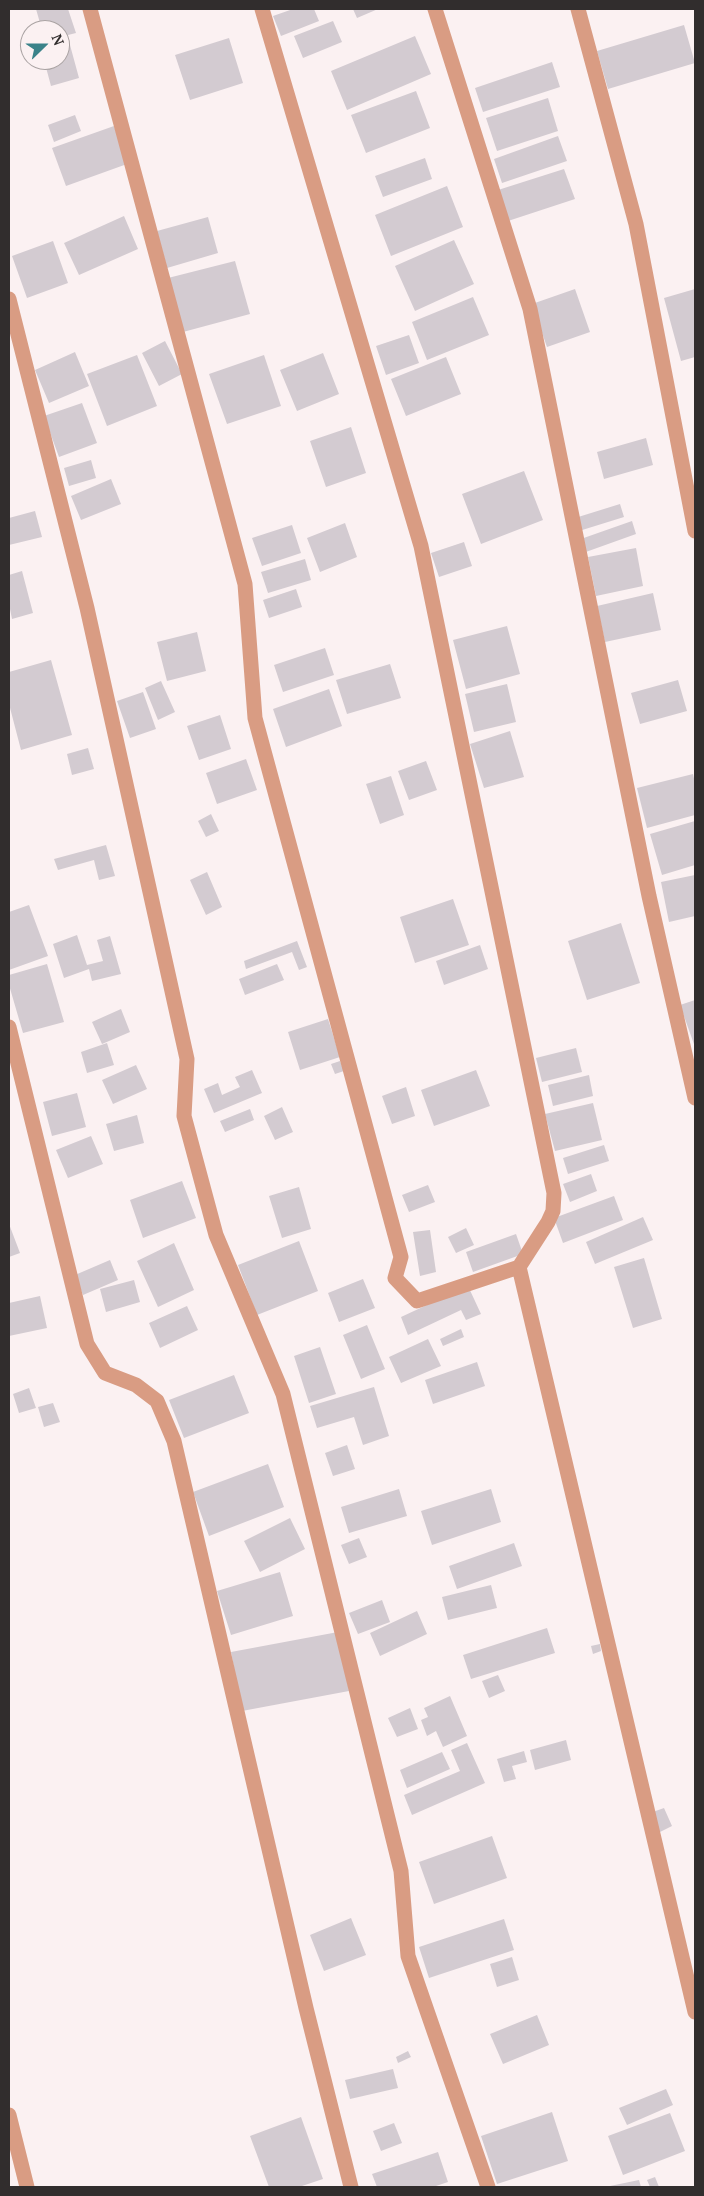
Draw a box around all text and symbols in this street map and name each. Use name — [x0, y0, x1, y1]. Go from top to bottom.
north arrow — [20, 20, 70, 70]
text: N — [48, 31, 69, 48]

